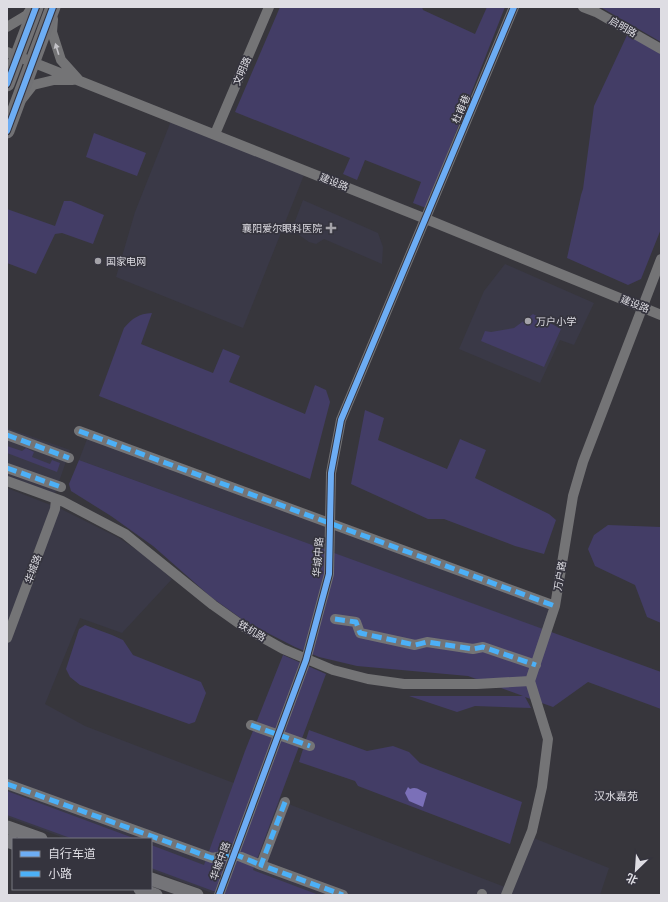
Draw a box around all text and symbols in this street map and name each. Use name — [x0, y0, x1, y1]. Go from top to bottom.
street label: 启明路 — [607, 15, 639, 39]
one-way arrow — [54, 43, 60, 55]
street label: 文明路 — [231, 55, 253, 87]
street label: 杜甫巷 — [450, 93, 472, 125]
street label: 建设路 — [318, 171, 350, 193]
marker: 襄阳爱尔眼科医院 — [325, 222, 337, 234]
place label: 襄阳爱尔眼科医院 — [242, 223, 322, 234]
marker: 国家电网 — [93, 256, 103, 266]
place label: 国家电网 — [106, 256, 146, 267]
street label: 建设路 — [619, 293, 651, 315]
marker: 万户小学 — [523, 316, 533, 326]
place label: 万户小学 — [536, 316, 576, 327]
street label: 华城中路 — [311, 537, 325, 577]
street label: 华城路 — [23, 553, 43, 585]
street label: 万户路 — [552, 560, 568, 592]
street label: 铁机路 — [236, 619, 268, 643]
district label: 汉水嘉苑 — [594, 790, 638, 802]
legend — [12, 838, 152, 890]
street label: 华城中路 — [208, 840, 232, 882]
text: 自行车道 — [48, 847, 96, 860]
north arrow — [616, 850, 656, 890]
text: 小路 — [48, 867, 72, 880]
text: 北 — [624, 871, 639, 887]

